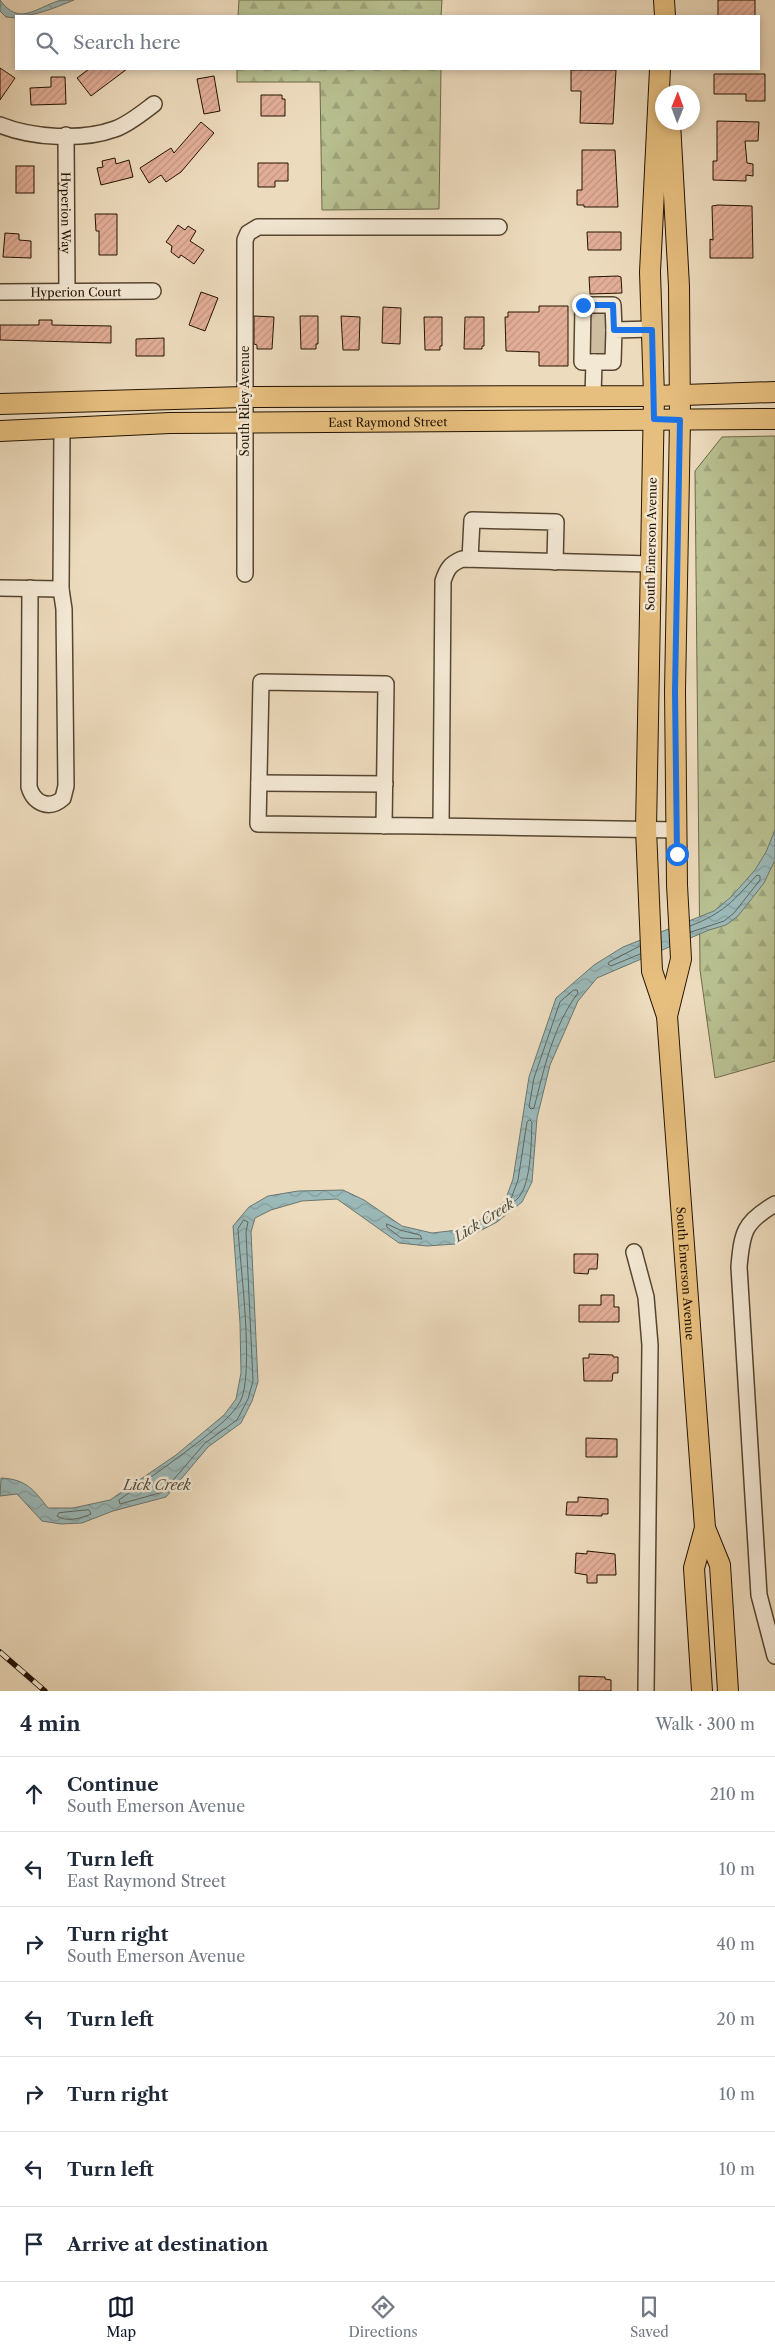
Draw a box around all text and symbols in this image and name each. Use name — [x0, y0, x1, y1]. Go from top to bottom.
search box — [15, 15, 760, 70]
icon: search — [33, 29, 61, 57]
text: Search here — [73, 31, 181, 54]
north arrow — [655, 85, 700, 130]
street label: Hyperion Way — [59, 172, 74, 254]
street label: Hyperion Court — [30, 284, 122, 299]
route end — [572, 294, 595, 317]
street label: South Riley Avenue — [237, 345, 252, 457]
street label: East Raymond Street — [328, 414, 448, 429]
street label: South Emerson Avenue — [642, 477, 660, 611]
route start — [666, 843, 689, 866]
water label: Lick Creek — [450, 1194, 518, 1246]
street label: South Emerson Avenue — [674, 1206, 699, 1341]
water label: Lick Creek — [122, 1476, 191, 1494]
text: 4 min — [20, 1711, 81, 1736]
text: Walk · 300 m — [656, 1714, 755, 1734]
text: Continue — [67, 1773, 159, 1796]
icon: ahead — [20, 1780, 48, 1808]
text: 210 m — [710, 1784, 755, 1804]
text: South Emerson Avenue — [67, 1796, 245, 1816]
text: Turn left — [67, 1848, 154, 1871]
icon: left — [20, 1855, 48, 1883]
text: 10 m — [719, 1859, 755, 1879]
text: East Raymond Street — [67, 1871, 226, 1891]
text: Turn right — [67, 1923, 168, 1946]
icon: right — [20, 1930, 48, 1958]
text: 40 m — [716, 1934, 755, 1954]
text: South Emerson Avenue — [67, 1946, 245, 1966]
icon: left — [20, 2005, 48, 2033]
text: Turn left — [67, 2008, 154, 2031]
text: 20 m — [716, 2009, 755, 2029]
icon: right — [20, 2080, 48, 2108]
text: Turn right — [67, 2083, 168, 2106]
text: 10 m — [719, 2084, 755, 2104]
icon: left — [20, 2155, 48, 2183]
text: Turn left — [67, 2158, 154, 2181]
text: 10 m — [719, 2159, 755, 2179]
icon: arrive — [20, 2230, 48, 2258]
text: Arrive at destination — [67, 2233, 268, 2256]
tab: Map — [106, 2293, 136, 2341]
tab: Directions — [348, 2293, 418, 2341]
tab: Saved — [630, 2293, 669, 2341]

